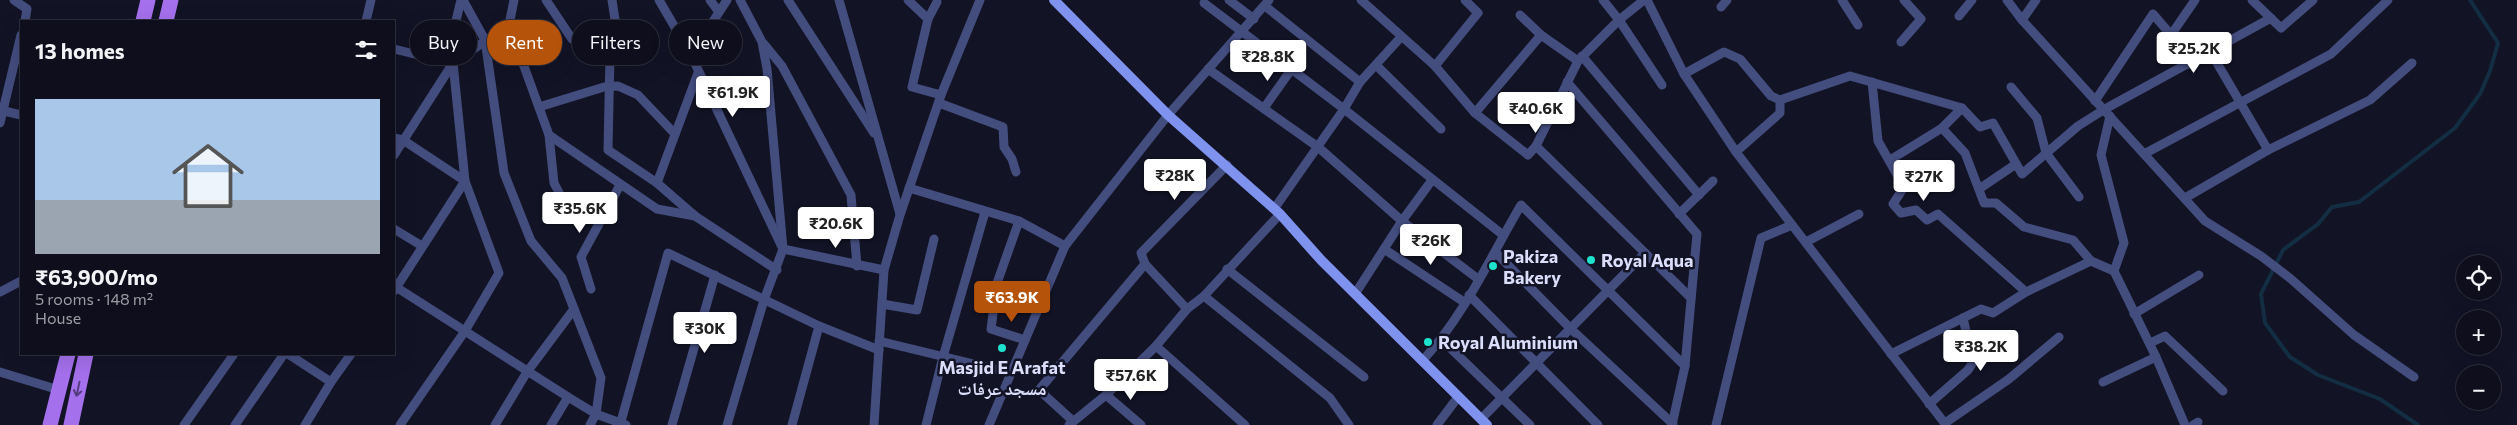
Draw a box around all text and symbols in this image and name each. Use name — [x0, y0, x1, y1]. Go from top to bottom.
chip: Buy — [410, 20, 477, 65]
chip: Rent — [487, 20, 562, 65]
chip: Filters — [572, 20, 659, 65]
chip: New — [669, 20, 742, 65]
pin: ₹25.2K — [2153, 32, 2235, 74]
icon: filters — [352, 36, 380, 64]
text: 13 homes — [35, 38, 125, 63]
text: ₹25.2K — [2168, 38, 2220, 57]
pin: ₹28.8K — [1227, 39, 1309, 82]
text: ₹28.8K — [1241, 46, 1295, 65]
pin: ₹61.9K — [692, 76, 774, 118]
text: ₹61.9K — [707, 82, 759, 101]
pin: ₹40.6K — [1495, 92, 1577, 134]
text: ₹40.6K — [1509, 98, 1563, 117]
icon: home — [163, 131, 253, 221]
pin: ₹28K — [1145, 158, 1205, 201]
pin: ₹27K — [1894, 160, 1954, 202]
text: ₹28K — [1155, 165, 1195, 184]
text: ₹27K — [1905, 166, 1943, 185]
pin: ₹35.6K — [539, 192, 621, 234]
text: ₹35.6K — [553, 198, 607, 217]
pin: ₹20.6K — [795, 206, 877, 249]
text: ₹20.6K — [809, 213, 863, 232]
pin: ₹26K — [1401, 224, 1461, 266]
text: ₹26K — [1411, 230, 1451, 249]
place label: Pakiza Bakery — [1503, 245, 1561, 288]
place label: Royal Aqua — [1601, 249, 1694, 271]
marker: Royal Aqua — [1585, 254, 1597, 266]
map controls — [2456, 255, 2501, 410]
button: locate — [2456, 255, 2501, 300]
marker: Pakiza Bakery — [1487, 260, 1499, 272]
text: ₹63,900/mo — [35, 264, 158, 289]
pin: ₹63.9K — [971, 280, 1053, 323]
text: ₹63.9K — [985, 287, 1039, 306]
text: 5 rooms · 148 m² — [35, 289, 153, 308]
text: House — [35, 308, 81, 327]
button: + — [2456, 310, 2501, 355]
pin: ₹30K — [675, 312, 735, 354]
text: ₹30K — [684, 318, 726, 337]
pin: ₹38.2K — [1940, 330, 2022, 372]
place label: Royal Aluminium — [1438, 331, 1578, 353]
marker: Royal Aluminium — [1422, 336, 1434, 348]
text: ₹38.2K — [1954, 336, 2008, 355]
marker: Masjid E Arafat مسجد عرفات — [996, 342, 1008, 354]
place label: Masjid E Arafat مسجد عرفات — [938, 356, 1066, 399]
pin: ₹57.6K — [1090, 358, 1172, 401]
text: ₹57.6K — [1105, 365, 1157, 384]
button: − — [2456, 365, 2501, 410]
one-way arrow — [73, 381, 82, 397]

